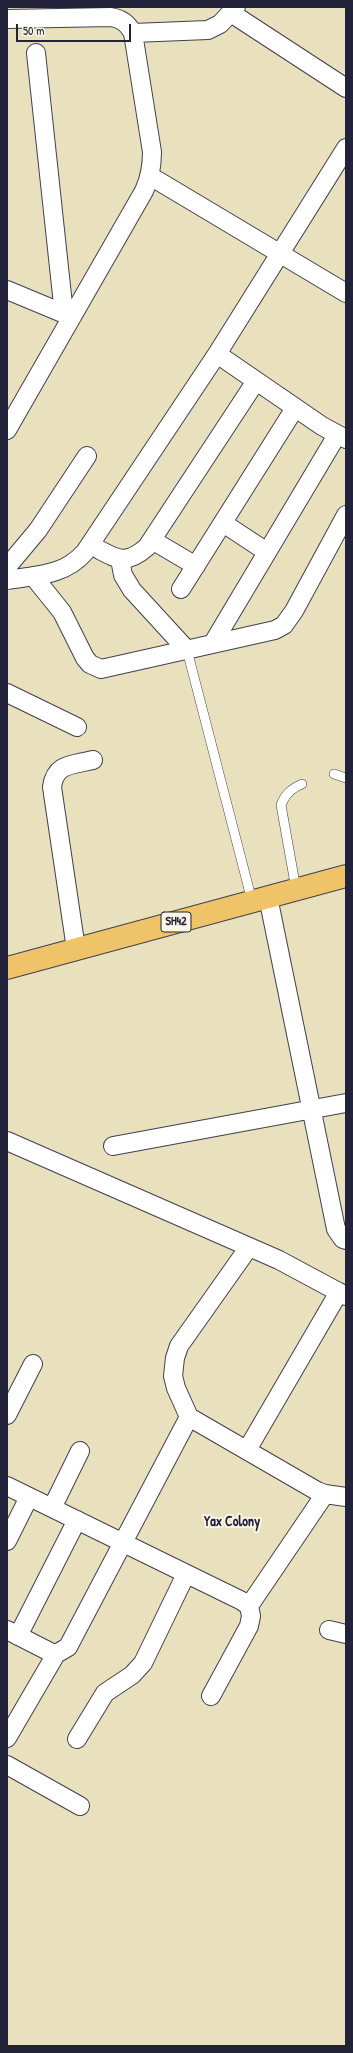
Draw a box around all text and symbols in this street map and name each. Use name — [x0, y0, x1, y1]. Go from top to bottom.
scale bar — [18, 16, 133, 42]
text: 50 m — [23, 22, 44, 39]
road number: SH42 — [161, 912, 191, 932]
district label: Yax Colony — [204, 1514, 260, 1530]

